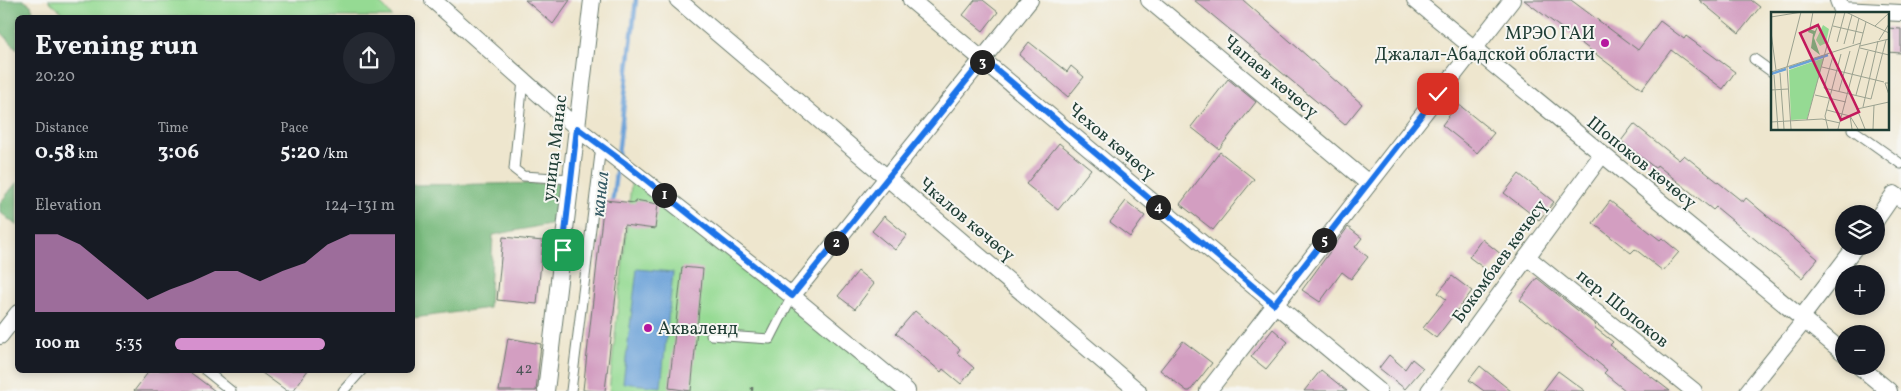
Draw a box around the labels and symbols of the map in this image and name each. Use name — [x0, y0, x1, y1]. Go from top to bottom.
inset map — [1771, 12, 1888, 130]
place label: МРЭО ГАИ Джалал-Абадской области — [1375, 22, 1595, 68]
street label: Чапаев көчөсү — [1217, 30, 1324, 125]
marker: МРЭО ГАИ Джалал-Абадской области — [1599, 37, 1611, 49]
pin: 3 — [970, 50, 994, 74]
pin — [1417, 73, 1459, 115]
street label: улица Манас — [537, 93, 574, 203]
street label: Чехов көчөсү — [1062, 98, 1161, 187]
street label: Шопоков көчөсү — [1581, 111, 1702, 216]
water label: канал — [586, 170, 616, 218]
street label: Чкалов көчөсү — [912, 172, 1020, 268]
pin: 1 — [652, 182, 676, 208]
pin: 4 — [1146, 194, 1170, 220]
street label: Бокомбаев көчөсү — [1447, 195, 1554, 329]
pin: 5 — [1312, 228, 1336, 252]
pin — [542, 229, 584, 271]
pin: 2 — [824, 230, 848, 256]
street label: пер. Шопоков — [1570, 264, 1674, 354]
place label: Акваленд — [658, 317, 738, 342]
marker: Акваленд — [642, 322, 654, 334]
house number: 42 — [515, 359, 533, 380]

